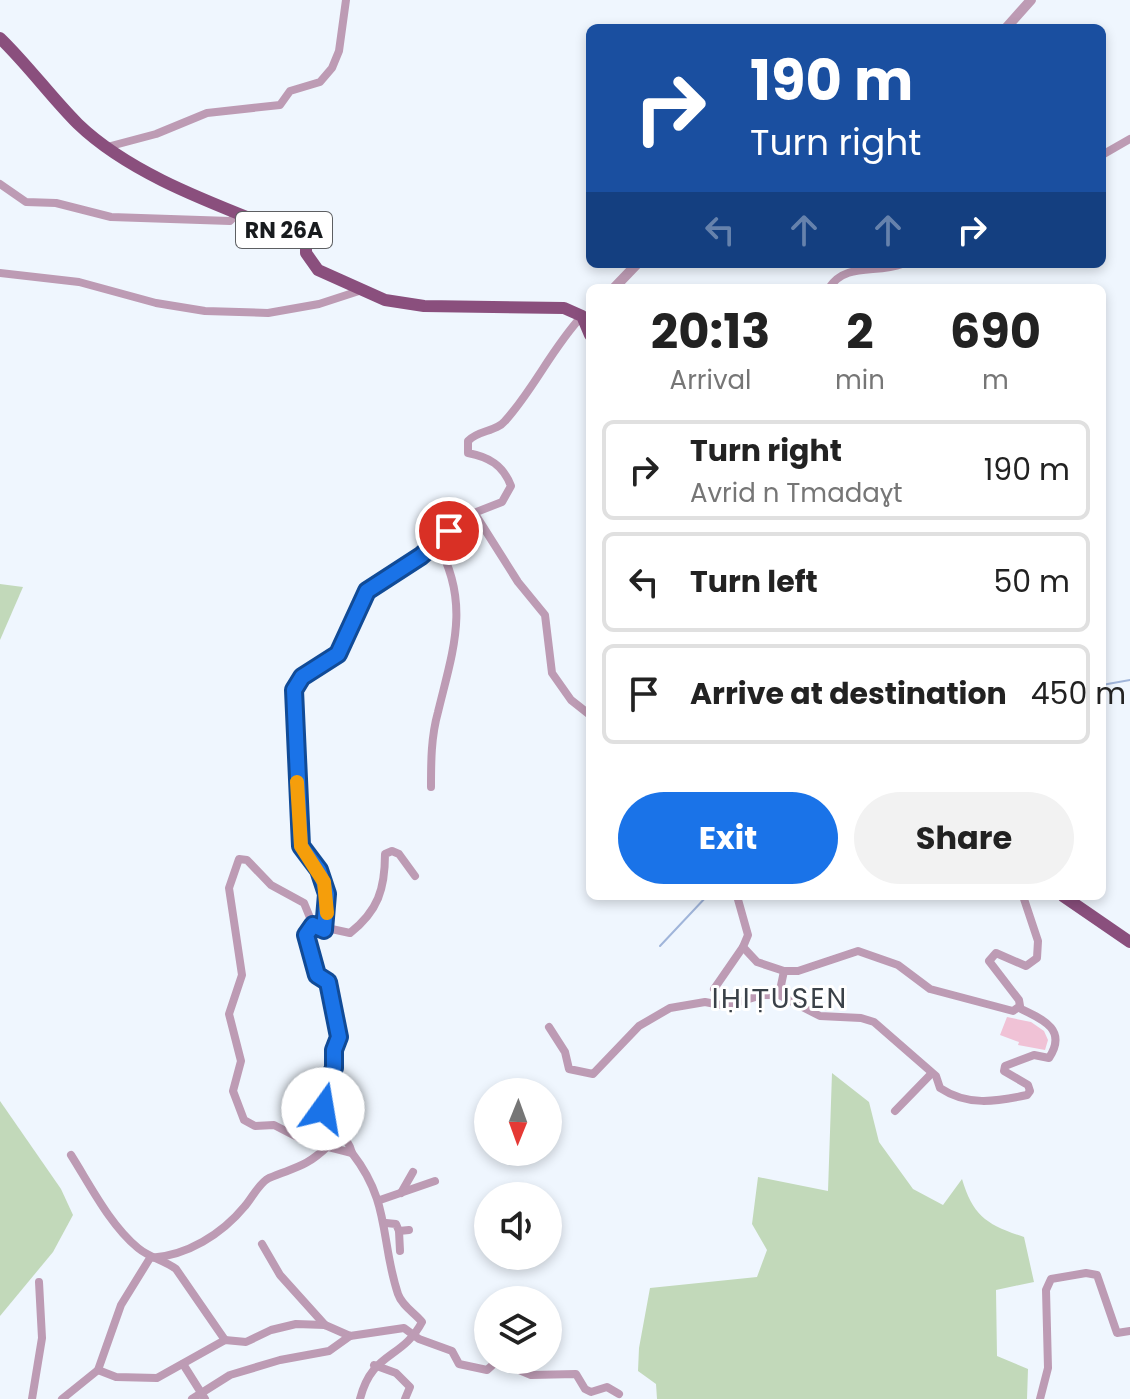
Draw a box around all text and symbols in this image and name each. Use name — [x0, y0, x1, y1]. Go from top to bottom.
text: 190 m — [750, 41, 913, 120]
icon: right — [618, 56, 722, 160]
text: Turn right — [750, 117, 921, 168]
icon: left — [698, 208, 742, 252]
icon: ahead — [782, 208, 826, 252]
icon: ahead — [866, 208, 910, 252]
icon: right — [950, 208, 994, 252]
road number: RN 26A — [236, 212, 332, 248]
text: 20:13 — [651, 298, 770, 365]
text: 2 — [846, 298, 874, 365]
text: 690 — [950, 298, 1041, 365]
text: Arrival — [670, 362, 751, 398]
text: min — [835, 362, 885, 398]
text: m — [982, 362, 1009, 398]
text: Turn right — [690, 429, 842, 472]
icon: right — [622, 448, 666, 492]
text: 190 m — [984, 448, 1070, 491]
text: Avrid n Tmadaɣt — [690, 475, 902, 511]
pin — [415, 497, 483, 565]
icon: arrive — [427, 509, 471, 553]
icon: left — [622, 560, 666, 604]
text: Turn left — [690, 560, 818, 603]
text: 50 m — [993, 560, 1070, 603]
icon: arrive — [622, 672, 666, 716]
text: Arrive at destination — [690, 672, 1007, 715]
text: 450 m — [1031, 672, 1126, 715]
button: Exit — [618, 792, 838, 884]
button: Share — [854, 792, 1074, 884]
district label: IḤIṬUSEN — [712, 979, 848, 1018]
position arrow — [281, 1067, 365, 1151]
north arrow — [474, 1078, 562, 1166]
map controls — [474, 1078, 562, 1374]
button: sound — [474, 1182, 562, 1270]
button: layers — [474, 1286, 562, 1374]

